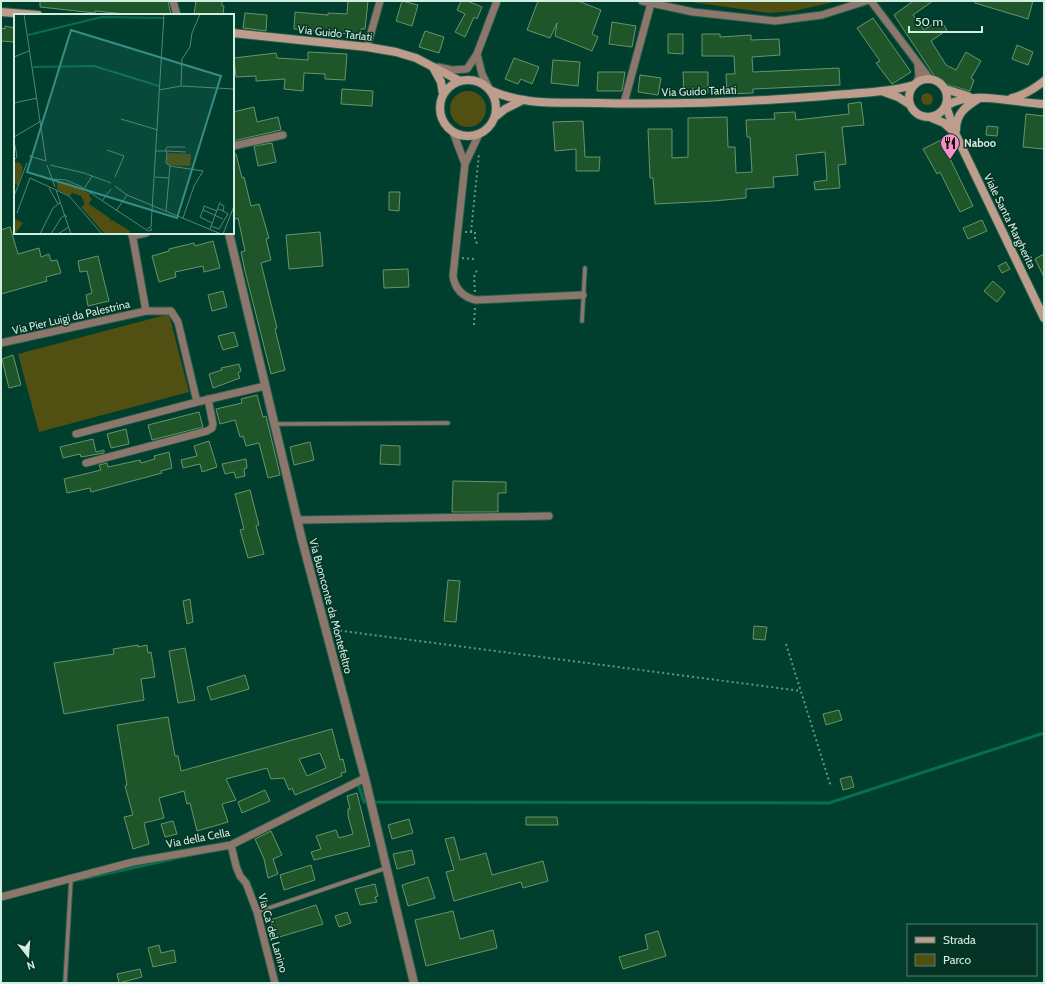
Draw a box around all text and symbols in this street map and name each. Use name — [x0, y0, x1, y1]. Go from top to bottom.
scale bar — [909, 8, 982, 34]
inset map — [14, 14, 234, 234]
text: 50 m — [915, 14, 943, 29]
street label: Via Guido Tarlati — [297, 22, 373, 44]
street label: Via Guido Tarlati — [661, 83, 737, 99]
restaurant icon: Naboo — [939, 132, 961, 160]
place label: Naboo — [964, 136, 996, 150]
street label: Viale Santa Margherita — [981, 171, 1039, 271]
street label: Via Pier Luigi da Palestrina — [11, 296, 132, 337]
street label: Via Buonconte da Montefeltro — [306, 537, 356, 675]
street label: Via della Cella — [165, 825, 232, 851]
street label: Via Ca' del Lanino — [255, 892, 291, 974]
legend — [907, 924, 1037, 976]
text: Strada — [943, 932, 976, 947]
north arrow — [8, 936, 48, 976]
text: Parco — [943, 952, 971, 967]
text: N — [25, 958, 37, 973]

